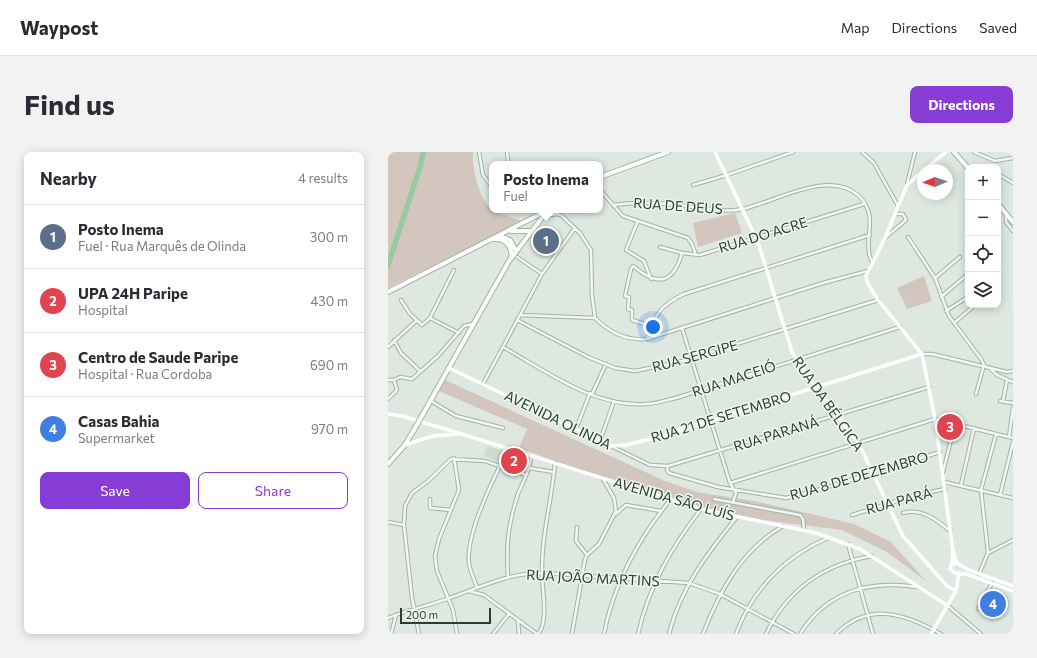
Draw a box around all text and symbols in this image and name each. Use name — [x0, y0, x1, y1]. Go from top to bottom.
text: Waypost — [20, 16, 98, 39]
text: Map — [841, 19, 870, 36]
text: Directions — [892, 19, 957, 36]
text: Saved — [979, 19, 1017, 36]
button: Directions — [910, 86, 1013, 123]
text: Find us — [24, 87, 115, 121]
popup — [489, 161, 603, 213]
north arrow — [917, 164, 953, 200]
map controls — [965, 164, 1001, 308]
button: + — [965, 164, 1001, 200]
text: Nearby — [40, 168, 97, 189]
text: 4 results — [298, 170, 348, 186]
text: Posto Inema — [503, 170, 589, 188]
text: Fuel — [503, 188, 528, 204]
street label: RUA DE DEUS — [633, 194, 723, 217]
button: − — [965, 200, 1001, 236]
street label: RUA DO ACRE — [716, 213, 809, 256]
text: Posto Inema — [78, 220, 164, 238]
pin: 1 — [533, 226, 559, 256]
text: 1 — [50, 229, 56, 245]
text: 300 m — [310, 229, 348, 245]
button: locate — [965, 236, 1001, 272]
text: Fuel · Rua Marquês de Olinda — [78, 238, 246, 254]
button: layers — [965, 272, 1001, 308]
text: UPA 24H Paripe — [78, 284, 188, 302]
text: 2 — [49, 293, 57, 309]
text: 430 m — [310, 293, 348, 309]
text: Hospital — [78, 302, 128, 318]
your location — [643, 317, 663, 337]
street label: RUA SERGIPE — [650, 336, 740, 375]
text: Centro de Saude Paripe — [78, 348, 238, 366]
street label: RUA DA BÉLGICA — [789, 353, 868, 455]
text: 3 — [49, 357, 57, 373]
text: 690 m — [310, 357, 348, 373]
street label: RUA MACEIÓ — [690, 357, 778, 400]
text: Hospital · Rua Cordoba — [78, 366, 212, 382]
street label: AVENIDA OLINDA — [502, 386, 615, 453]
street label: RUA 21 DE SETEMBRO — [649, 387, 793, 446]
text: Casas Bahia — [78, 412, 160, 430]
street label: RUA PARANÁ — [731, 412, 821, 455]
pin: 3 — [937, 412, 963, 442]
text: 4 — [49, 421, 57, 437]
text: 970 m — [311, 421, 348, 437]
text: Supermarket — [78, 430, 155, 446]
pin: 2 — [501, 446, 527, 476]
street label: RUA 8 DE DEZEMBRO — [788, 448, 930, 503]
button: Save — [40, 472, 190, 509]
button: Share — [198, 472, 348, 509]
street label: AVENIDA SÃO LUÍS — [612, 473, 737, 524]
street label: RUA PARÁ — [864, 483, 934, 518]
street label: RUA JOÃO MARTINS — [526, 566, 660, 589]
pin: 4 — [980, 589, 1006, 619]
scale bar — [400, 606, 491, 625]
text: 200 m — [406, 608, 438, 621]

